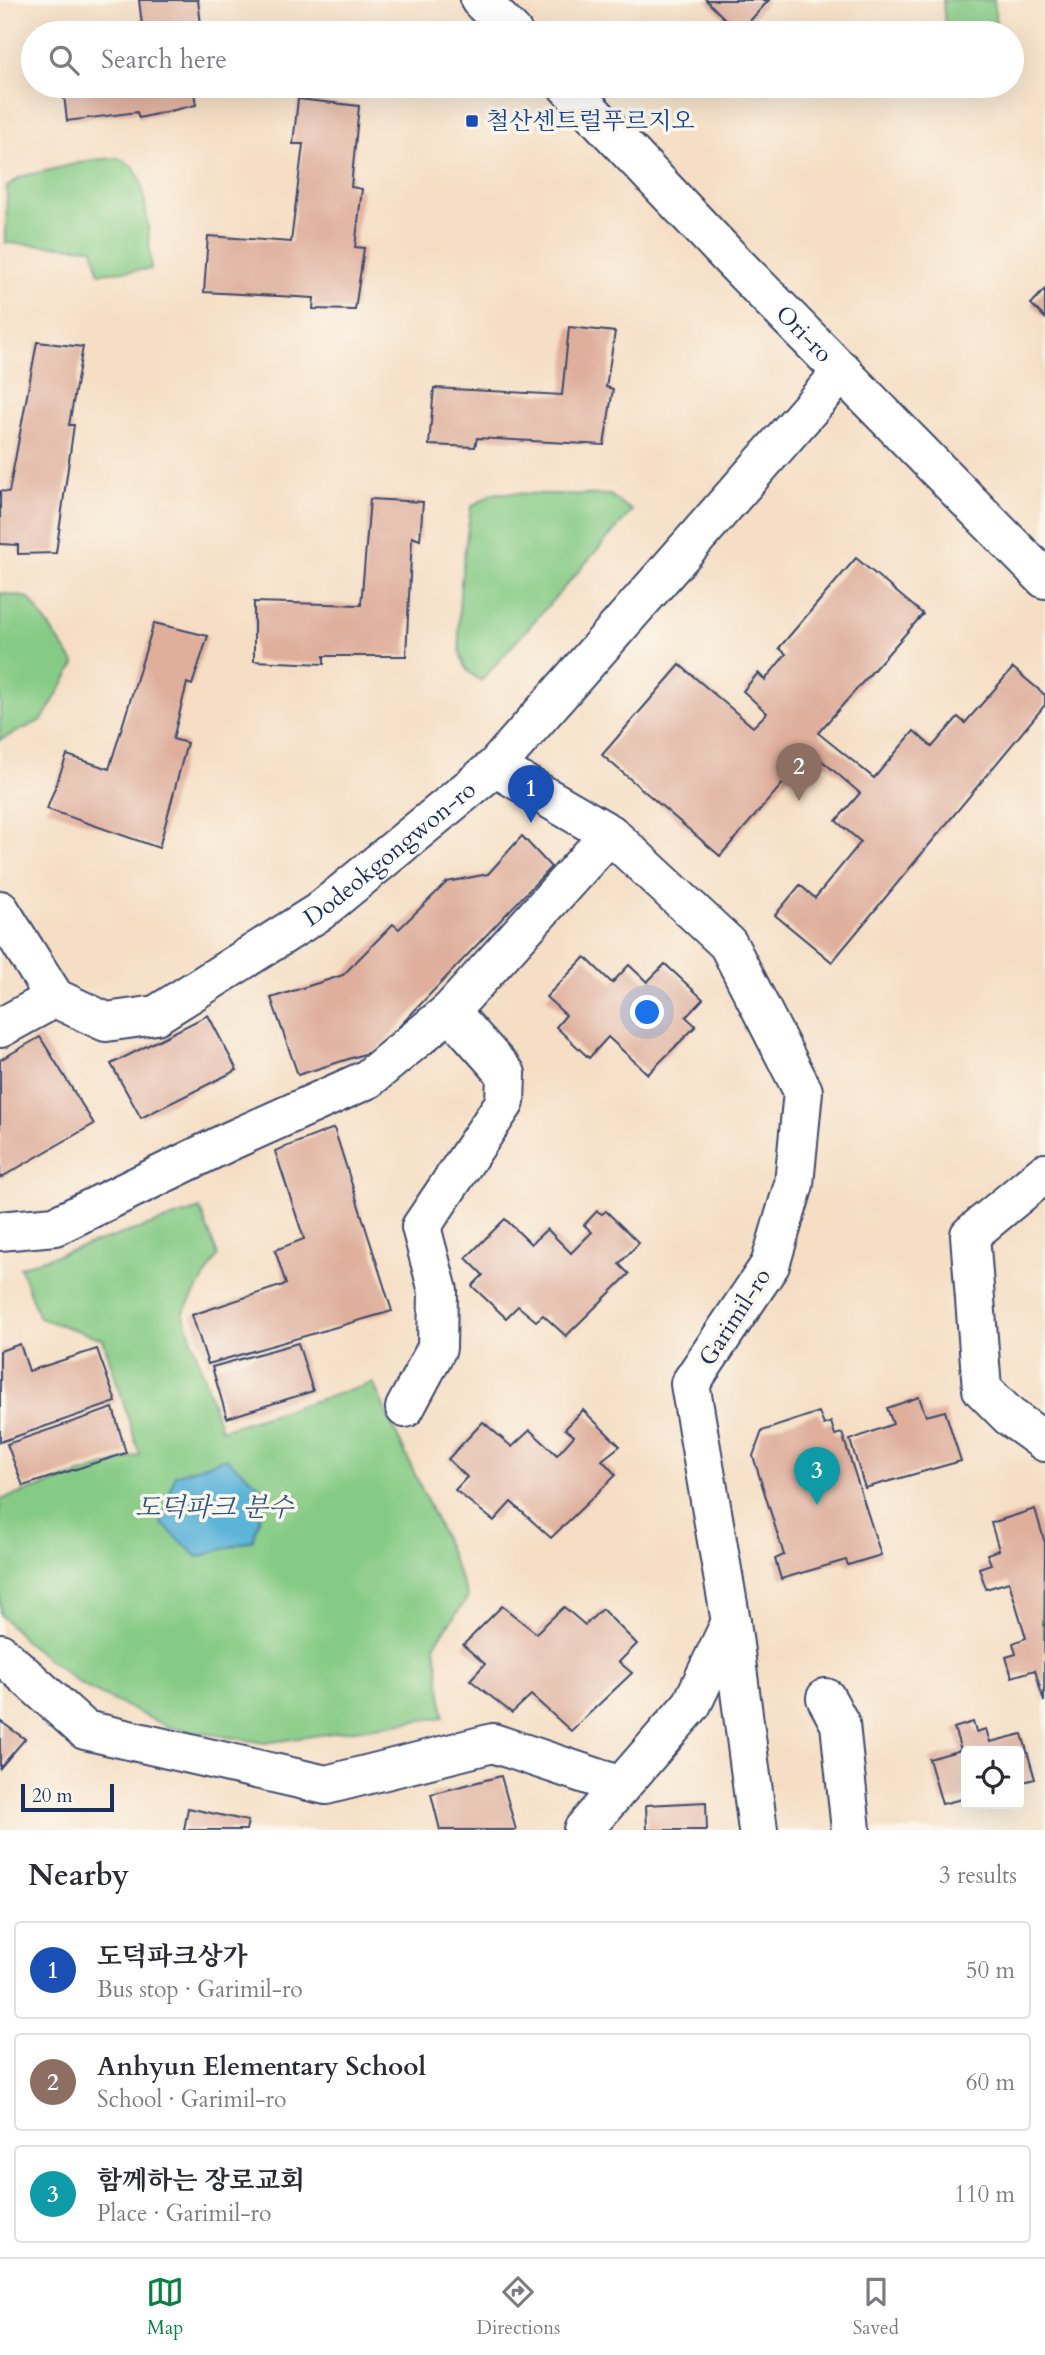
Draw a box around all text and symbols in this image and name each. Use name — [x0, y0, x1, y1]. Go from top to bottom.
search box — [21, 21, 1024, 98]
icon: search — [45, 41, 83, 79]
text: Search here — [101, 42, 227, 77]
place label: 철산센트럴푸르지오 — [486, 105, 695, 138]
marker: 철산센트럴푸르지오 — [464, 113, 480, 129]
street label: Ori-ro — [768, 298, 840, 370]
pin: 2 — [776, 743, 822, 801]
pin: 1 — [508, 765, 554, 823]
street label: Dodeokgongwon-ro — [297, 773, 483, 934]
your location — [630, 995, 664, 1029]
street label: Garimil-ro — [691, 1262, 779, 1372]
pin: 3 — [794, 1447, 840, 1505]
water label: 도덕파크 분수 — [135, 1490, 295, 1525]
map controls — [961, 1746, 1024, 1809]
button: locate — [961, 1746, 1024, 1809]
scale bar — [21, 1781, 114, 1813]
text: 20 m — [32, 1783, 73, 1809]
text: Nearby — [28, 1855, 129, 1896]
text: 3 results — [939, 1860, 1017, 1891]
text: 도덕파크상가 — [97, 1939, 248, 1974]
text: 1 — [47, 1955, 59, 1986]
text: 50 m — [966, 1955, 1015, 1986]
text: Bus stop · Garimil-ro — [97, 1974, 303, 2005]
text: Anhyun Elementary School — [97, 2049, 426, 2084]
text: 2 — [47, 2067, 59, 2098]
text: 60 m — [966, 2067, 1015, 2098]
text: School · Garimil-ro — [97, 2084, 286, 2115]
text: 함께하는 장로교회 — [97, 2163, 305, 2198]
text: 3 — [47, 2179, 59, 2210]
text: 110 m — [954, 2179, 1015, 2210]
text: Place · Garimil-ro — [97, 2198, 271, 2229]
tab: Map — [146, 2273, 184, 2341]
tab: Directions — [477, 2273, 560, 2341]
tab: Saved — [853, 2273, 899, 2341]

